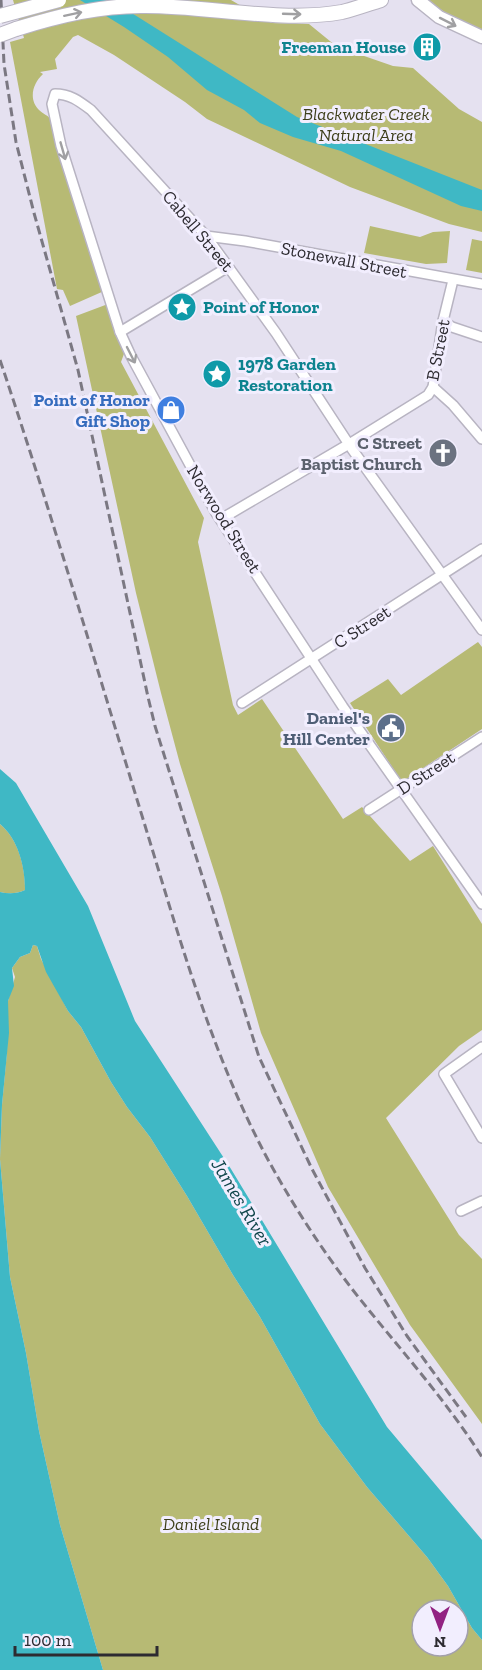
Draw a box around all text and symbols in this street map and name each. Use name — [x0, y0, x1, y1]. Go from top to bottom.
one-way arrow — [63, 8, 82, 19]
one-way arrow — [282, 8, 302, 20]
one-way arrow — [439, 17, 457, 28]
building icon: Freeman House — [411, 31, 443, 63]
place label: Freeman House — [281, 36, 406, 58]
park label: Blackwater Creek Natural Area — [302, 103, 430, 146]
one-way arrow — [57, 141, 69, 160]
street label: Cabell Street — [158, 186, 239, 276]
street label: Stonewall Street — [279, 237, 409, 283]
place icon: Point of Honor — [166, 291, 198, 323]
place label: Point of Honor — [203, 296, 319, 318]
street label: B Street — [421, 317, 455, 383]
one-way arrow — [126, 346, 137, 364]
place label: 1978 Garden Restoration — [238, 353, 336, 396]
place icon: 1978 Garden Restoration — [201, 358, 233, 390]
place label: Point of Honor Gift Shop — [34, 389, 150, 432]
shop icon: Point of Honor Gift Shop — [155, 394, 187, 426]
place label: C Street Baptist Church — [301, 432, 423, 475]
church icon: C Street Baptist Church — [427, 437, 459, 469]
street label: Norwood Street — [182, 461, 266, 577]
street label: C Street — [330, 600, 395, 653]
place label: Daniel's Hill Center — [283, 707, 370, 750]
public building icon: Daniel's Hill Center — [375, 712, 407, 744]
street label: D Street — [393, 746, 459, 800]
water label: James River — [206, 1153, 278, 1250]
park label: Daniel Island — [163, 1513, 259, 1535]
north arrow — [410, 1598, 470, 1658]
scale bar — [15, 1619, 158, 1657]
text: 100 m — [24, 1629, 72, 1651]
text: N — [434, 1633, 446, 1652]

